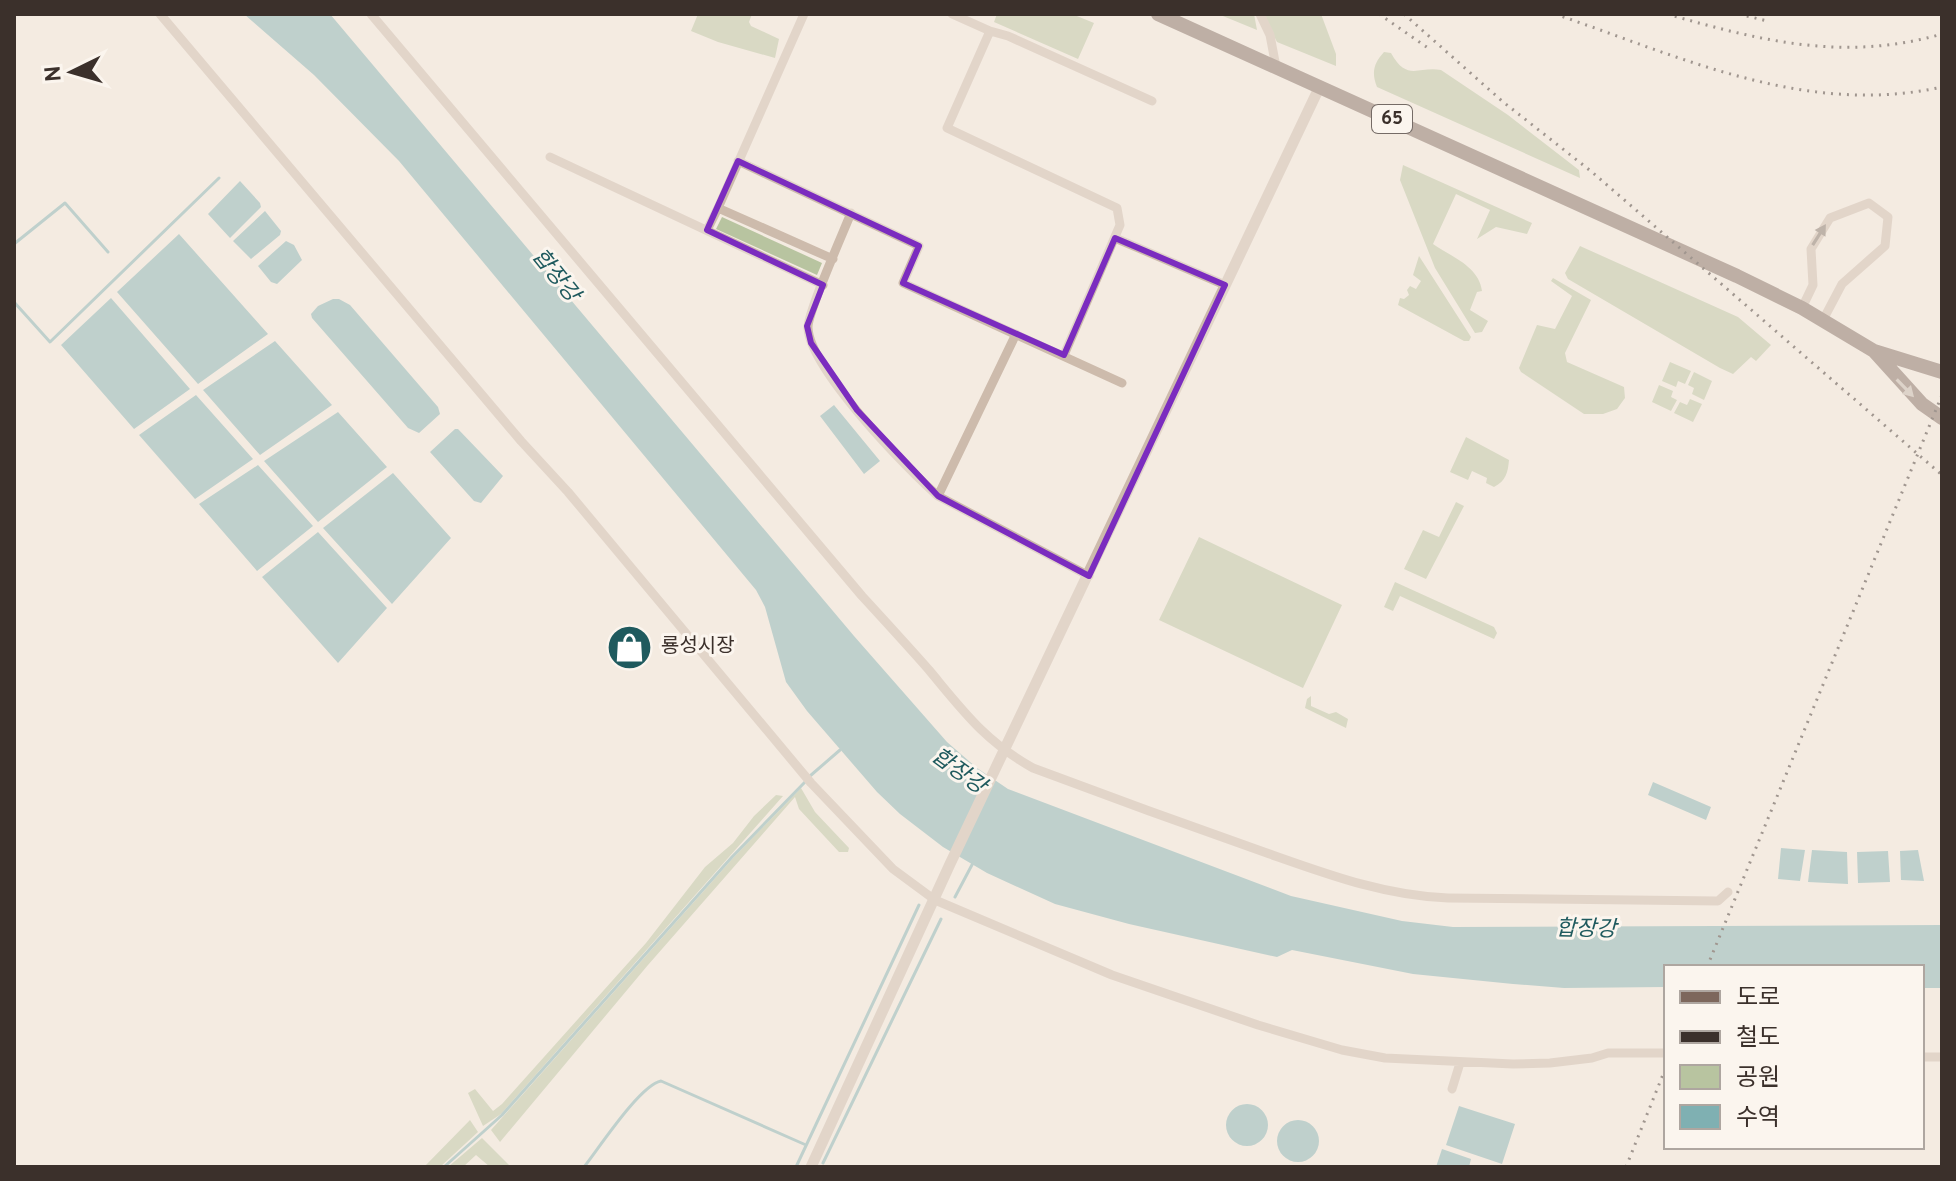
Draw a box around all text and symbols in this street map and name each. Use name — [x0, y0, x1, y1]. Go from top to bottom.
north arrow — [32, 32, 112, 112]
text: N — [40, 64, 69, 83]
road number: 65 — [1372, 105, 1412, 133]
one-way arrow — [1812, 224, 1826, 246]
water label: 합장강 — [525, 244, 586, 310]
one-way arrow — [1896, 378, 1914, 397]
shop icon: 룡성시장 — [606, 623, 654, 671]
place label: 룡성시장 — [661, 634, 735, 660]
water label: 합장강 — [925, 743, 993, 802]
water label: 합장강 — [1555, 916, 1619, 944]
legend — [1664, 965, 1924, 1149]
text: 도로 — [1736, 984, 1780, 1014]
text: 철도 — [1736, 1024, 1780, 1054]
text: 공원 — [1736, 1064, 1780, 1094]
text: 수역 — [1736, 1104, 1780, 1134]

